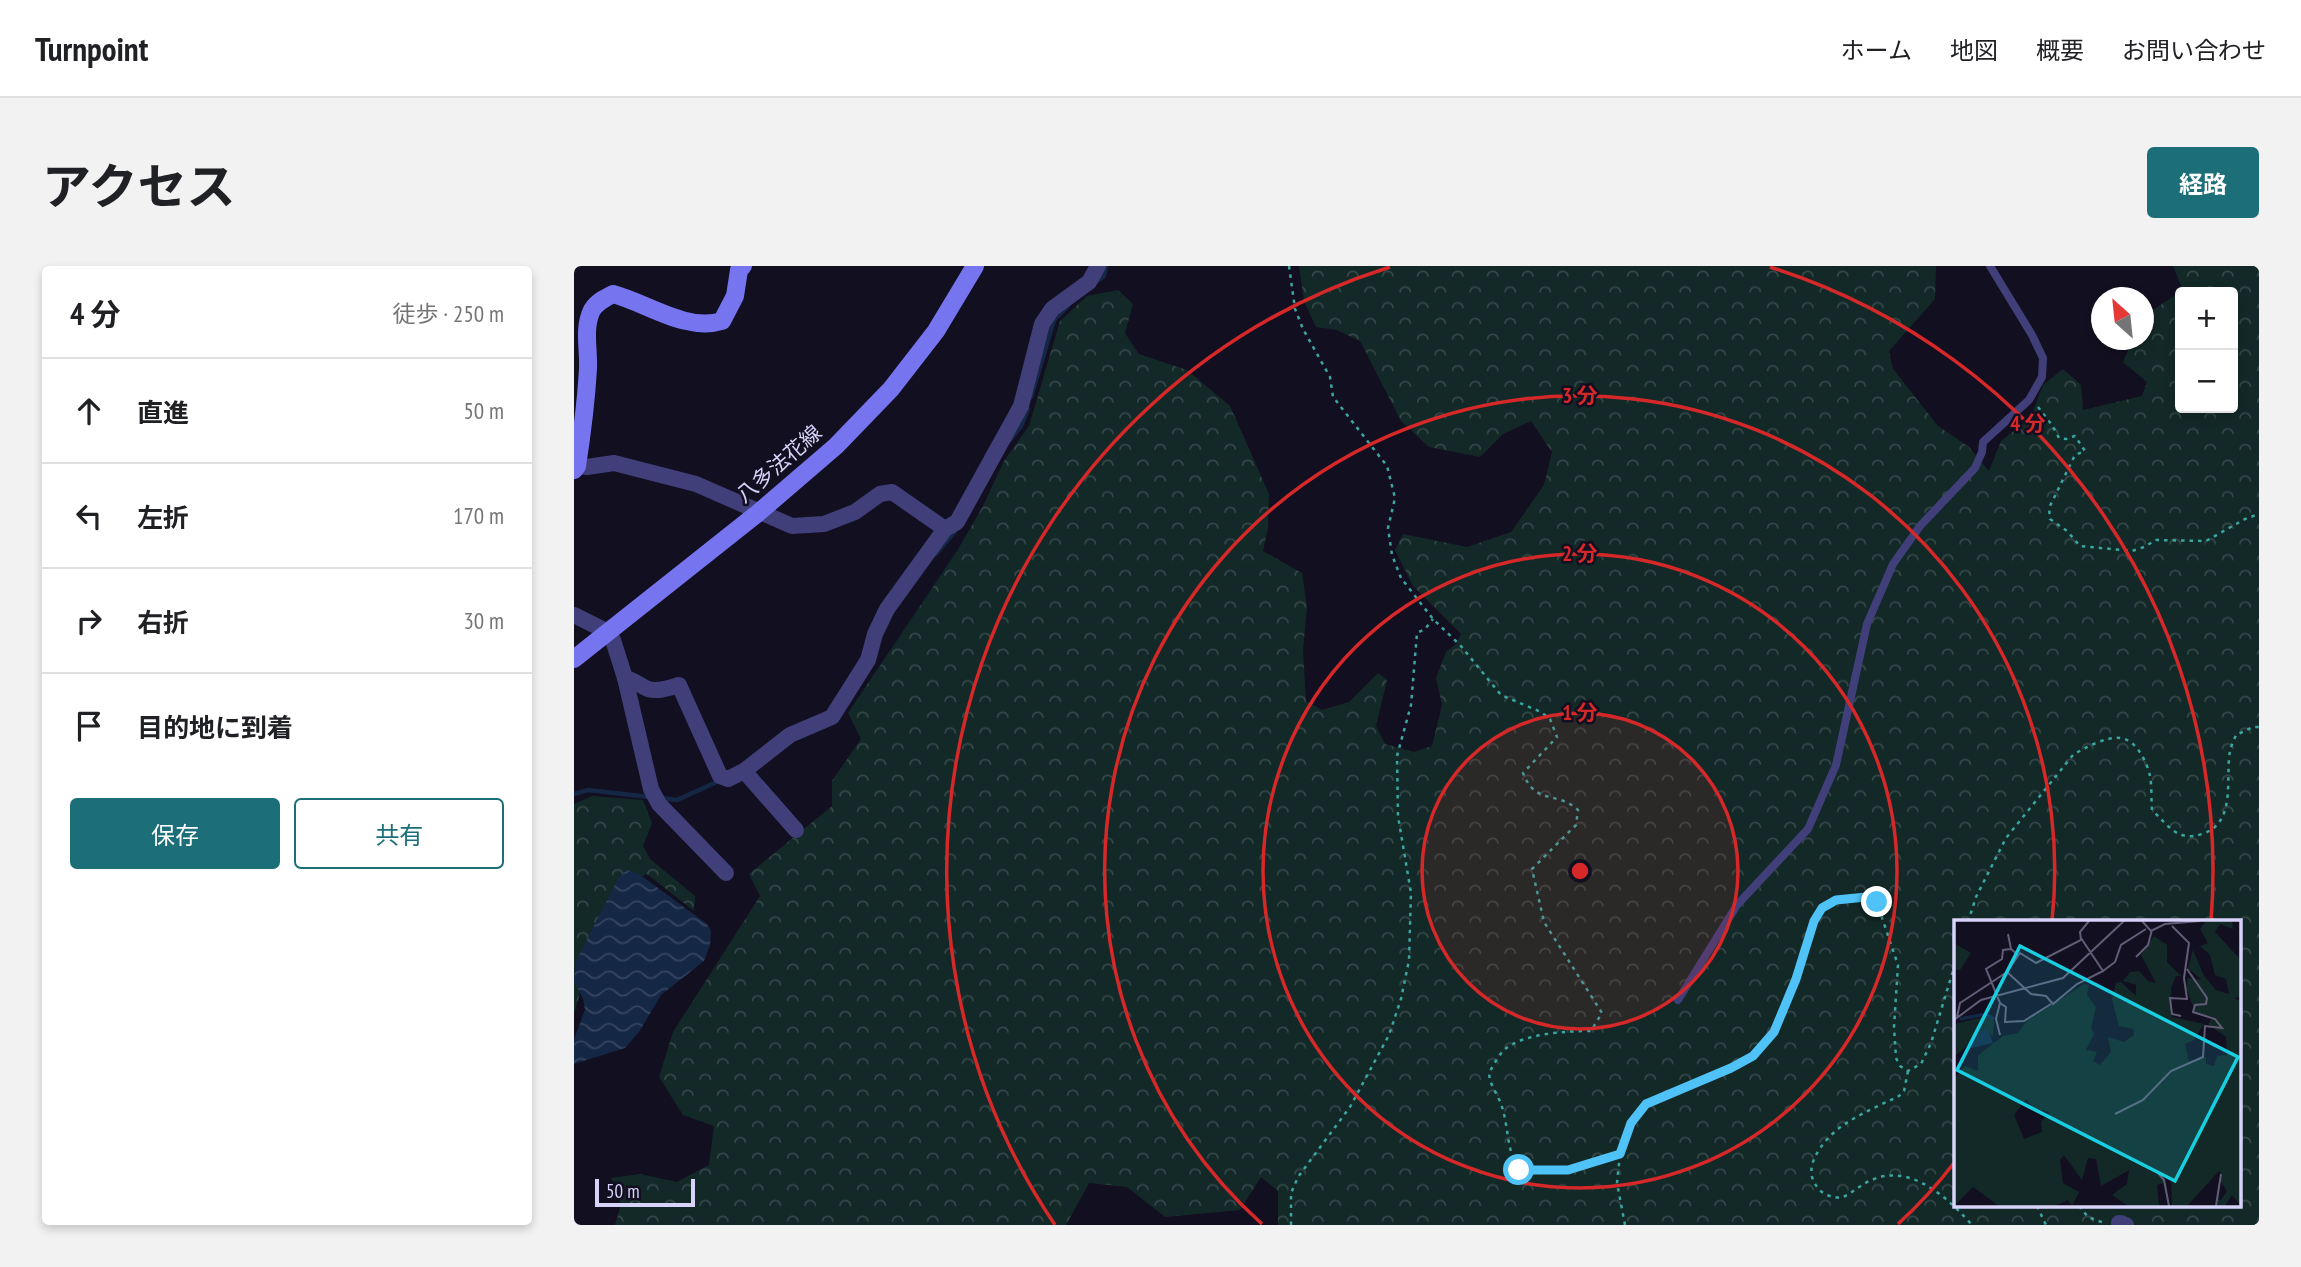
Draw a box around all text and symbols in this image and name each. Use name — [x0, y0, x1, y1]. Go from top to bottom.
text: Turnpoint — [35, 27, 148, 70]
text: ホーム — [1841, 35, 1912, 66]
text: 地図 — [1950, 35, 1998, 66]
text: 概要 — [2036, 35, 2084, 66]
text: お問い合わせ — [2122, 35, 2266, 66]
button: 経路 — [2147, 147, 2259, 218]
text: アクセス — [42, 154, 236, 218]
north arrow — [2091, 287, 2154, 350]
map controls — [2175, 287, 2238, 413]
button: + — [2175, 287, 2238, 350]
text: 4 分 — [70, 294, 121, 333]
text: 徒歩 · 250 m — [392, 299, 504, 328]
button: − — [2175, 350, 2238, 413]
text: 3 分 — [1562, 382, 1598, 409]
icon: ahead — [70, 392, 108, 430]
text: 直進 — [137, 396, 189, 429]
text: 50 m — [463, 396, 504, 425]
text: 4 分 — [2010, 410, 2046, 437]
street label: 八多法花線 — [730, 419, 827, 508]
icon: left — [70, 497, 108, 535]
text: 左折 — [137, 501, 189, 534]
text: 170 m — [453, 501, 504, 530]
text: 2 分 — [1562, 540, 1598, 567]
icon: right — [70, 602, 108, 640]
text: 右折 — [137, 606, 189, 639]
text: 30 m — [463, 606, 504, 635]
text: 1 分 — [1562, 699, 1598, 726]
icon: arrive — [70, 707, 108, 745]
text: 目的地に到着 — [137, 711, 293, 744]
button: 保存 — [70, 798, 280, 869]
button: 共有 — [294, 798, 504, 869]
centre of rings — [1568, 859, 1592, 883]
route end — [1861, 886, 1892, 917]
inset map — [1954, 920, 2242, 1208]
route start — [1503, 1154, 1534, 1185]
scale bar — [595, 1176, 695, 1208]
text: 50 m — [606, 1179, 640, 1203]

